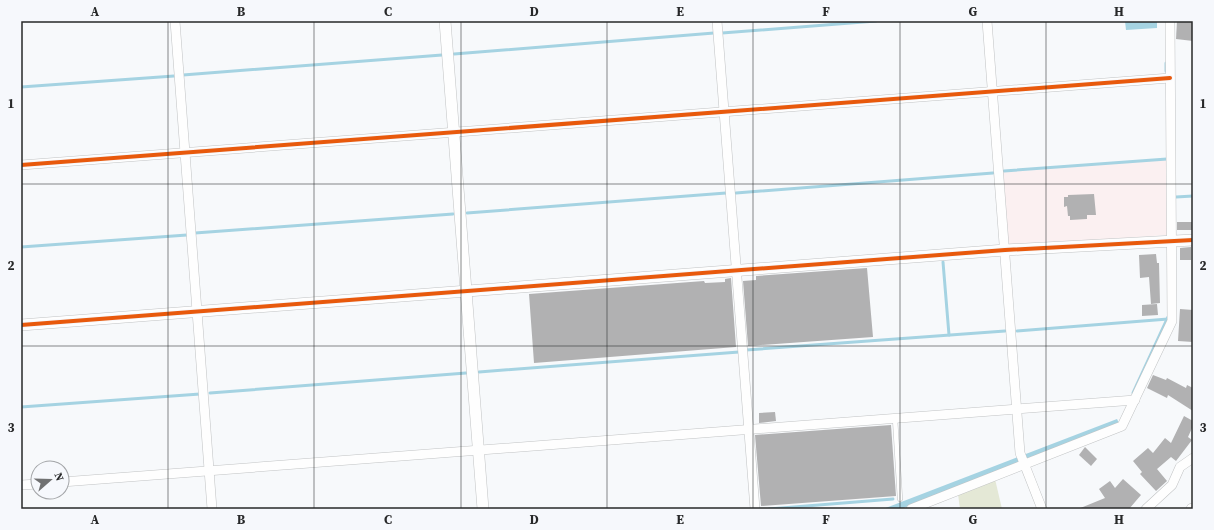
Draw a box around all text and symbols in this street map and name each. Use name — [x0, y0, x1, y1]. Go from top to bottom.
text: A — [91, 3, 100, 20]
text: B — [237, 3, 246, 20]
text: C — [384, 3, 392, 20]
text: D — [529, 3, 539, 20]
text: E — [676, 3, 684, 20]
text: F — [822, 3, 830, 20]
text: G — [969, 3, 978, 20]
text: H — [1114, 3, 1124, 20]
text: 1 — [7, 95, 15, 112]
text: 1 — [1199, 95, 1207, 112]
text: 2 — [7, 257, 15, 274]
text: 2 — [1199, 257, 1207, 274]
text: 3 — [7, 419, 15, 436]
text: 3 — [1199, 419, 1207, 436]
north arrow — [30, 460, 70, 500]
text: N — [51, 470, 67, 483]
text: A — [91, 511, 100, 528]
text: B — [237, 511, 246, 528]
text: C — [384, 511, 392, 528]
text: D — [529, 511, 539, 528]
text: E — [676, 511, 684, 528]
text: F — [822, 511, 830, 528]
text: G — [969, 511, 978, 528]
text: H — [1114, 511, 1124, 528]

